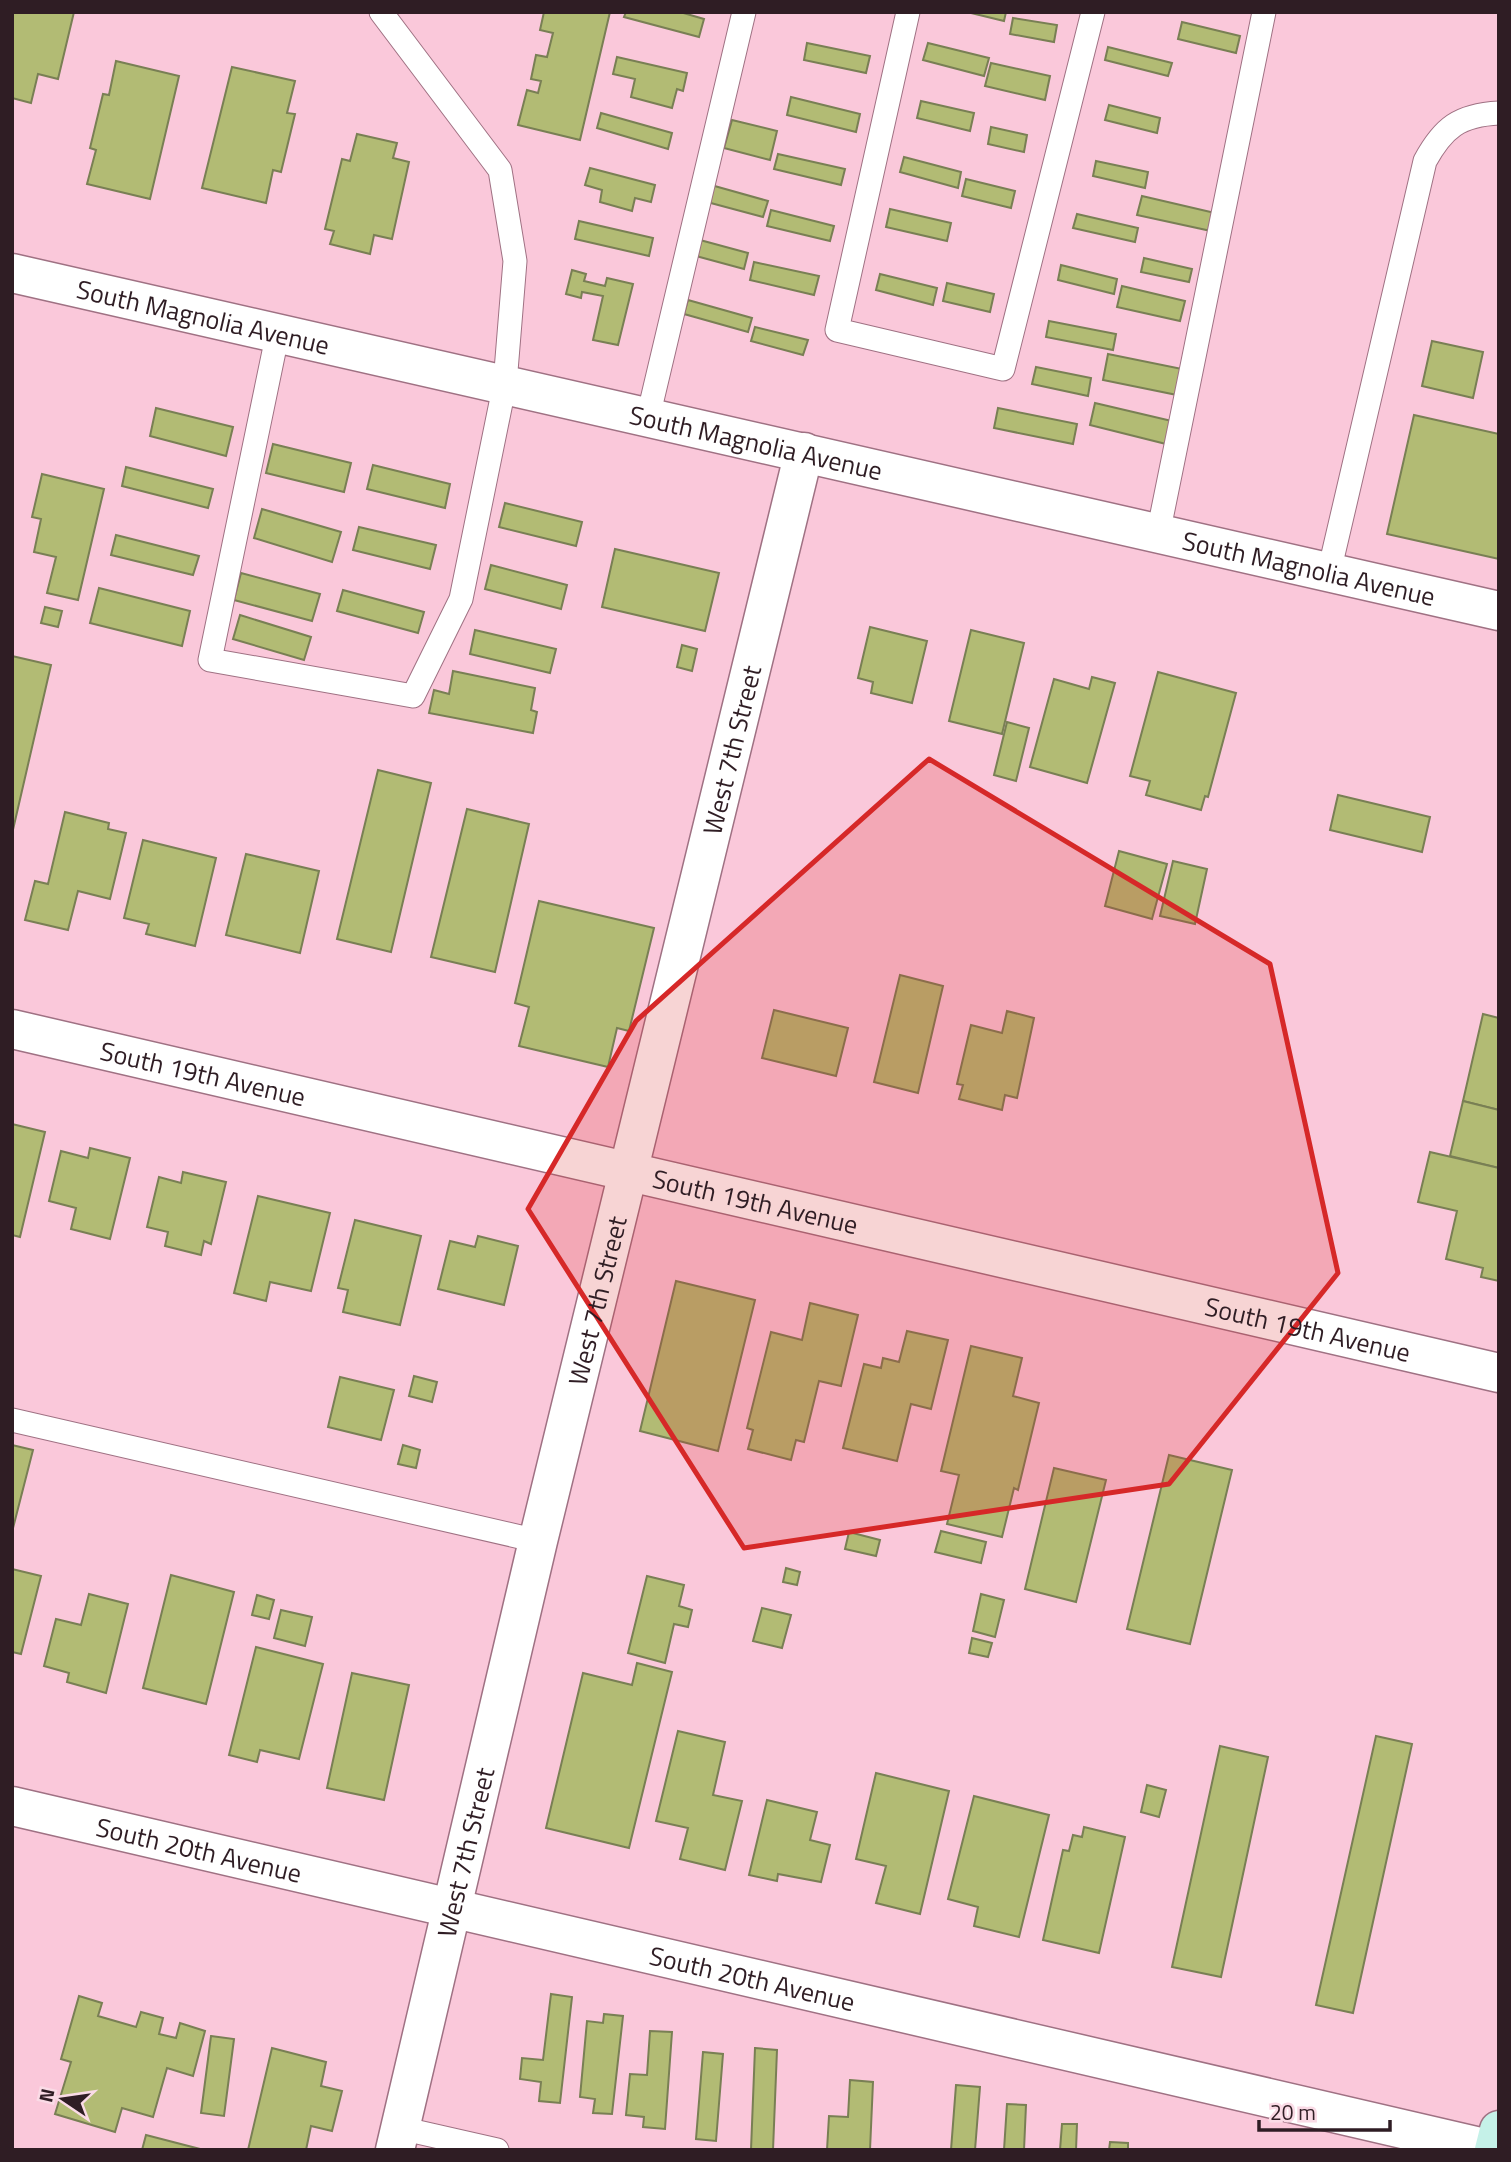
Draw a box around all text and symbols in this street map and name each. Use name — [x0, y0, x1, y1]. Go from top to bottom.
street label: South Magnolia Avenue — [73, 269, 333, 364]
street label: South Magnolia Avenue — [626, 394, 886, 490]
street label: South Magnolia Avenue — [1179, 520, 1439, 615]
street label: West 7th Street — [692, 661, 771, 839]
street label: South 19th Avenue — [96, 1031, 310, 1116]
street label: South 19th Avenue — [649, 1158, 862, 1244]
street label: West 7th Street — [557, 1212, 636, 1389]
street label: South 19th Avenue — [1201, 1286, 1414, 1371]
street label: West 7th Street — [426, 1763, 504, 1941]
street label: South 20th Avenue — [92, 1807, 306, 1892]
street label: South 20th Avenue — [646, 1935, 859, 2021]
north arrow — [28, 2064, 98, 2134]
text: N — [30, 2085, 62, 2105]
scale bar — [1259, 2088, 1390, 2132]
text: 20 m — [1270, 2096, 1316, 2128]

